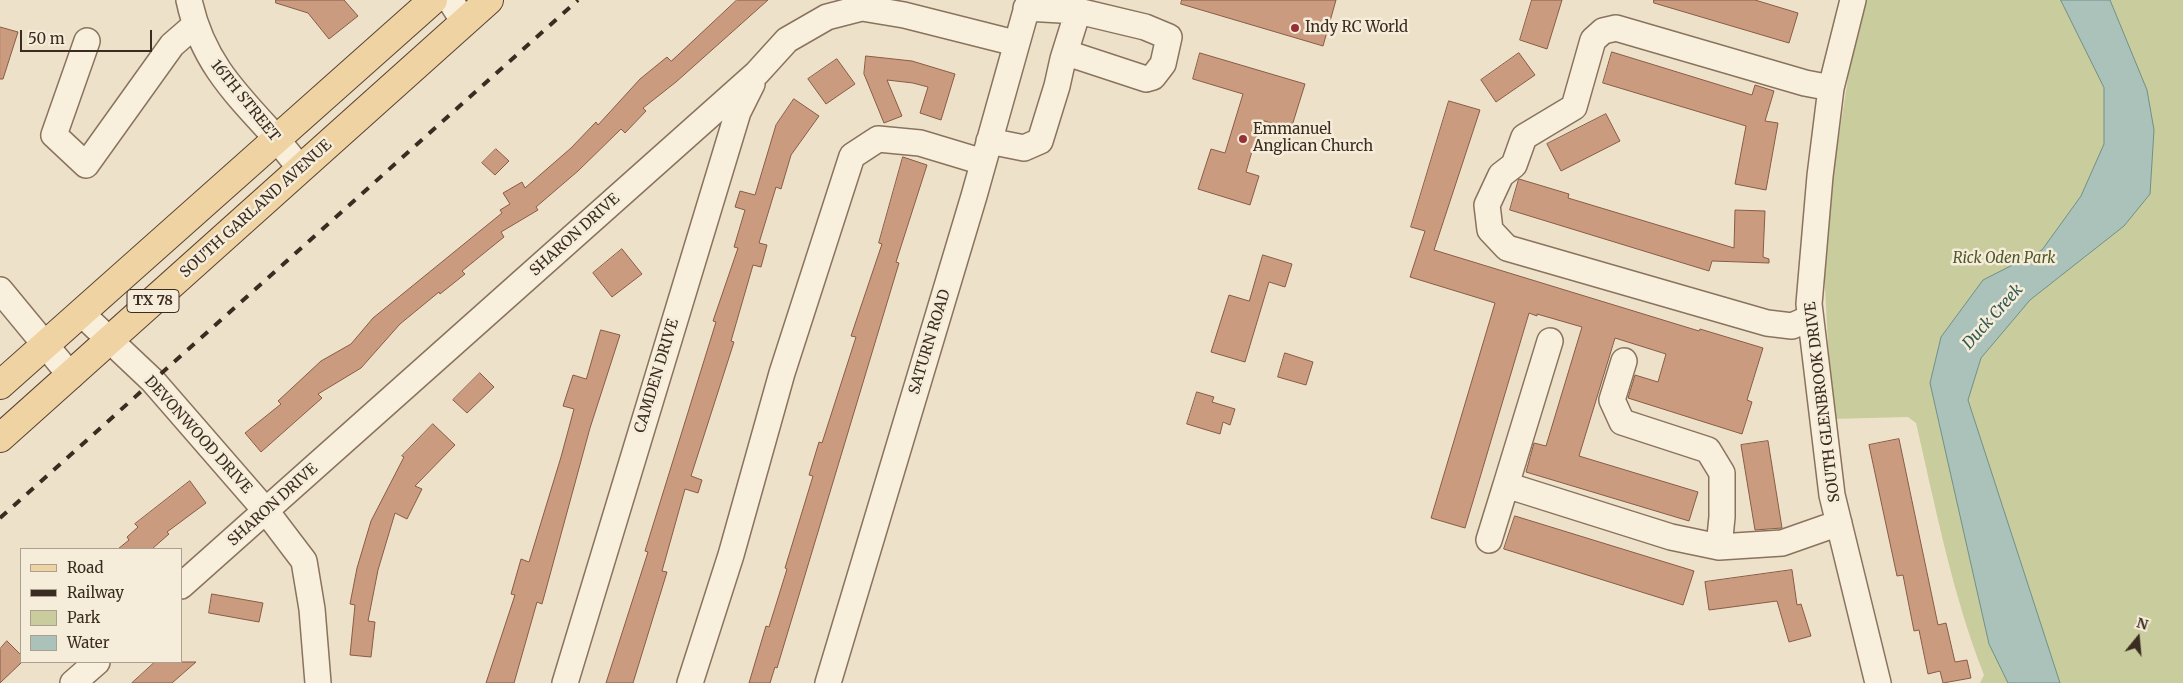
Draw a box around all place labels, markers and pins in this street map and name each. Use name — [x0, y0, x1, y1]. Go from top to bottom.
place label: Indy RC World — [1305, 19, 1408, 37]
marker: Indy RC World — [1289, 22, 1301, 34]
place label: Emmanuel Anglican Church — [1253, 121, 1373, 156]
marker: Emmanuel Anglican Church — [1237, 133, 1249, 145]

